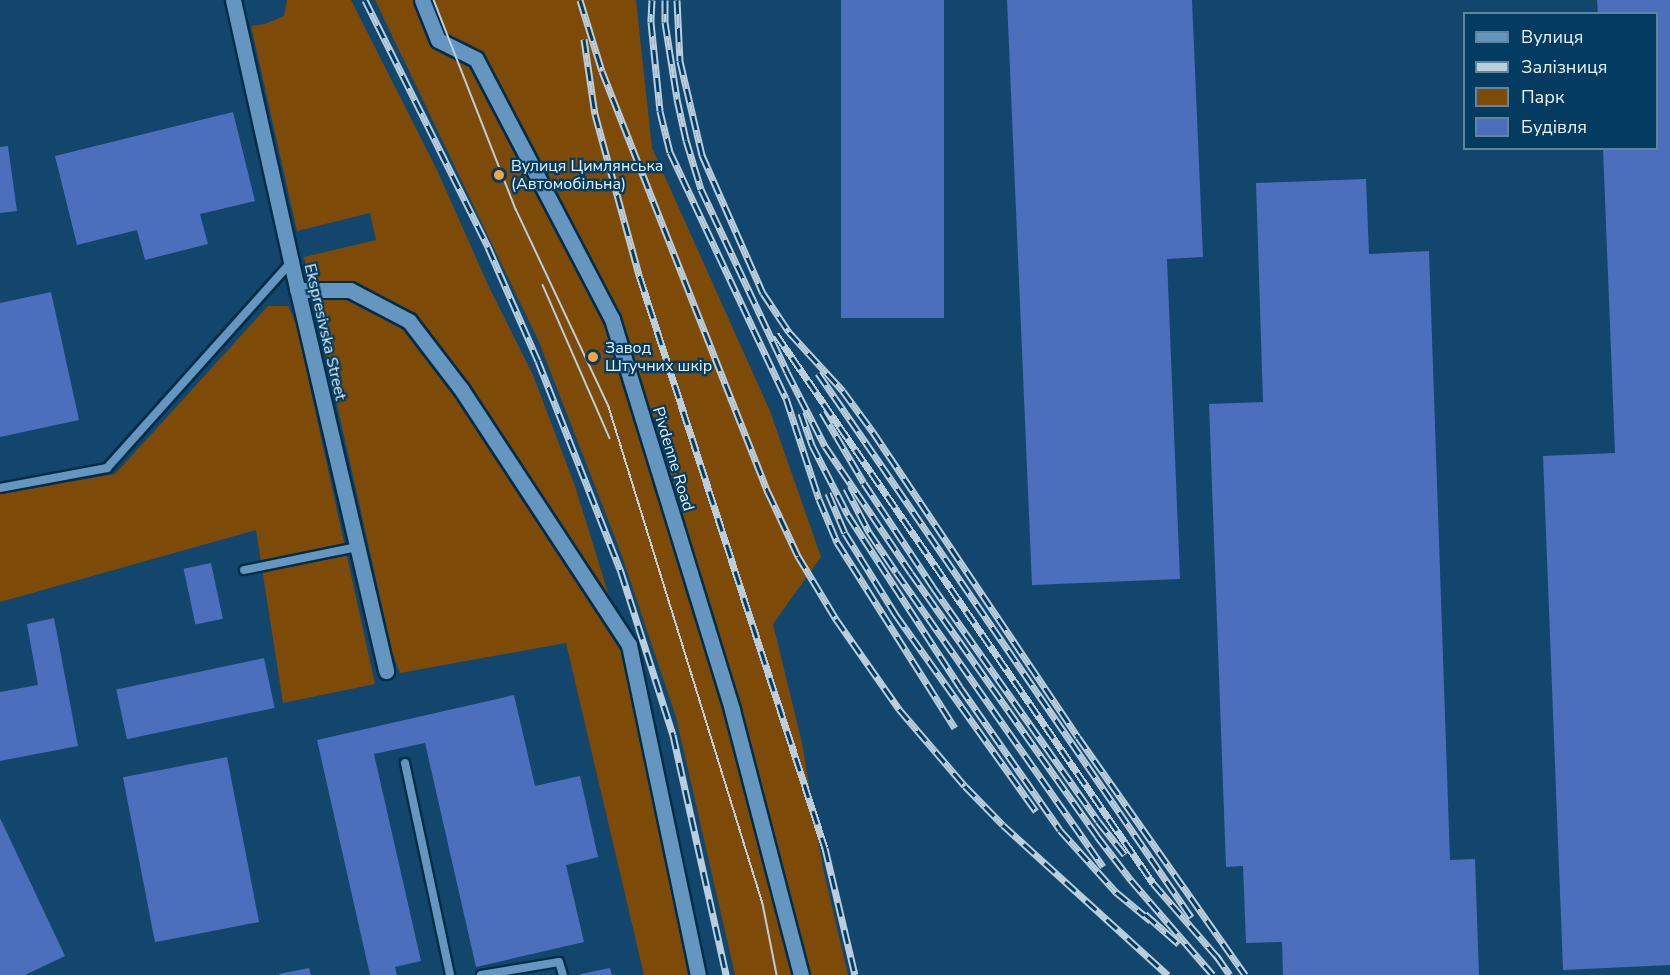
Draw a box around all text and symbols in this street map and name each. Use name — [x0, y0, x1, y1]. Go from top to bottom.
legend — [1463, 12, 1658, 150]
text: Вулиця — [1521, 25, 1583, 49]
text: Залізниця — [1521, 55, 1607, 79]
text: Парк — [1521, 85, 1564, 109]
text: Будівля — [1521, 115, 1587, 139]
place label: Вулиця Цимлянська (Автомобільна) — [511, 156, 663, 194]
marker: Вулиця Цимлянська (Автомобільна) — [492, 168, 506, 182]
street label: Ekspresivska Street — [300, 262, 350, 402]
place label: Завод Штучних шкір — [605, 338, 712, 376]
marker: Завод Штучних шкір — [586, 350, 600, 364]
street label: Pivdenne Road — [648, 405, 698, 513]

